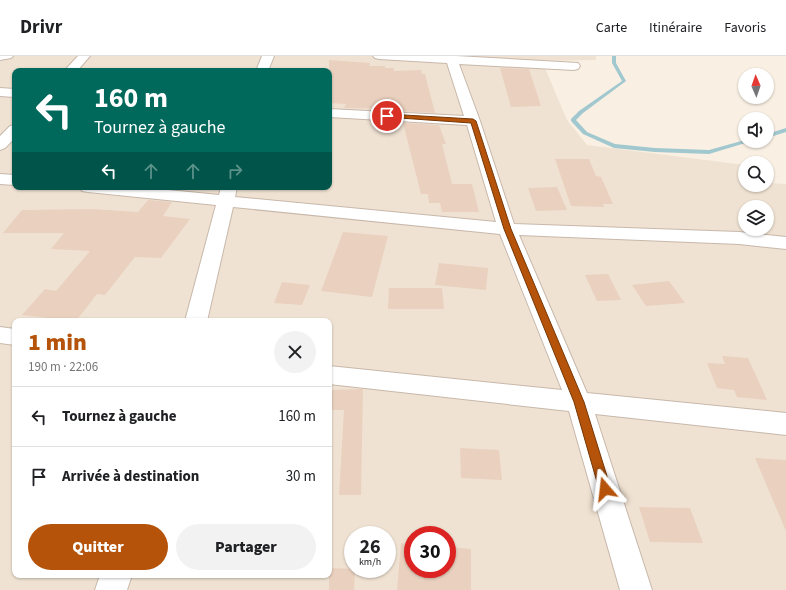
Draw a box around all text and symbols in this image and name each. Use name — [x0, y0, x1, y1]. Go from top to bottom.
text: Drivr — [20, 14, 62, 41]
text: Carte — [596, 18, 627, 38]
text: Itinéraire — [649, 18, 702, 38]
text: Favoris — [724, 18, 766, 38]
north arrow — [738, 68, 774, 104]
map controls — [738, 68, 774, 236]
text: 160 m — [94, 78, 168, 118]
icon: left — [28, 84, 80, 136]
pin — [370, 99, 404, 133]
icon: arrive — [376, 105, 398, 127]
button: sound — [738, 112, 774, 148]
text: Tournez à gauche — [94, 115, 226, 140]
button: search — [738, 156, 774, 192]
icon: left — [98, 160, 120, 182]
icon: ahead — [140, 160, 162, 182]
icon: ahead — [182, 160, 204, 182]
icon: right — [224, 160, 246, 182]
button: layers — [738, 200, 774, 236]
text: 1 min — [28, 325, 87, 360]
button: close — [274, 331, 316, 373]
text: 190 m · 22:06 — [28, 358, 98, 376]
icon: left — [28, 406, 50, 428]
text: Tournez à gauche — [62, 406, 177, 427]
text: 160 m — [278, 406, 316, 427]
icon: arrive — [28, 466, 50, 488]
text: Arrivée à destination — [62, 466, 199, 487]
text: 30 m — [286, 466, 316, 487]
position arrow — [584, 468, 626, 510]
button: Quitter — [28, 524, 168, 570]
button: Partager — [176, 524, 316, 570]
speed limit sign: 30 — [404, 526, 456, 578]
text: 26 — [359, 533, 381, 561]
text: km/h — [359, 555, 381, 569]

